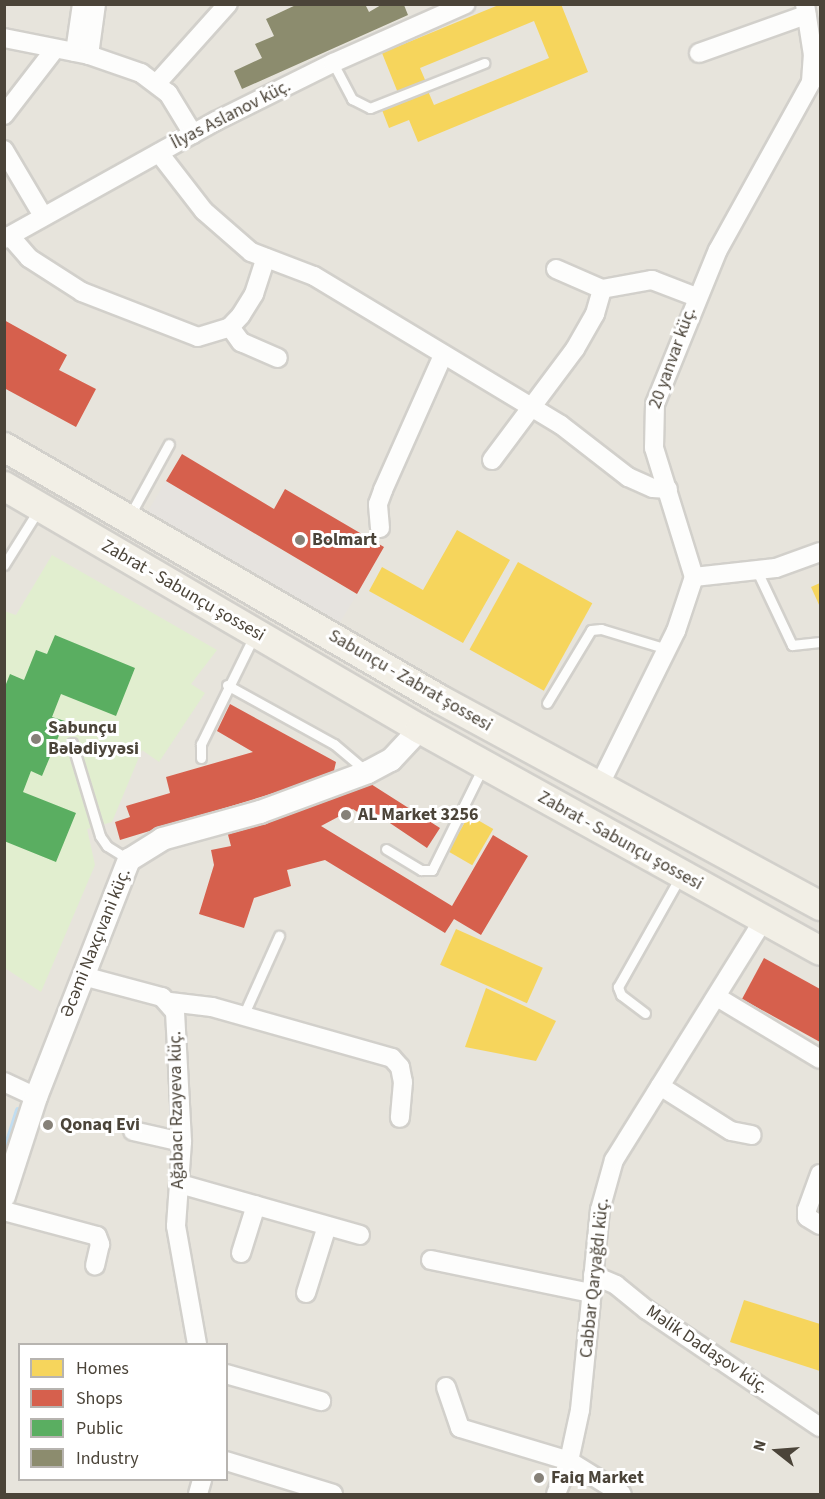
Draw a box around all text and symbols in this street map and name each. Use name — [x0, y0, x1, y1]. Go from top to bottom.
street label: İlyas Aslanov küç. — [167, 75, 295, 155]
street label: 20 yanvar küç. — [645, 304, 701, 412]
place label: Bolmart — [312, 529, 377, 551]
marker: Bolmart — [293, 533, 307, 547]
street label: Zabrat - Sabunçu şossesi — [97, 535, 269, 647]
street label: Sabunçu - Zabrat şossesi — [324, 625, 496, 737]
place label: Sabunçu Bələdiyyəsi — [48, 718, 139, 760]
marker: Sabunçu Bələdiyyəsi — [29, 732, 43, 746]
street label: Zabrat - Sabunçu şossesi — [534, 787, 706, 895]
place label: AL Market 3256 — [358, 804, 479, 826]
marker: AL Market 3256 — [339, 808, 353, 822]
street label: Əcəmi Naxçıvani küç. — [56, 865, 136, 1021]
street label: Ağabacı Rzayeva küç. — [165, 1031, 189, 1189]
place label: Qonaq Evi — [60, 1114, 140, 1136]
marker: Qonaq Evi — [41, 1118, 55, 1132]
street label: Cabbar Qaryağdı küç. — [576, 1197, 614, 1359]
street label: Məlik Dadaşov küç. — [642, 1301, 772, 1399]
legend — [18, 1343, 228, 1481]
text: Homes — [76, 1356, 129, 1381]
text: Shops — [76, 1386, 123, 1411]
text: Public — [76, 1416, 123, 1441]
north arrow — [747, 1421, 807, 1481]
text: N — [748, 1437, 772, 1454]
text: Industry — [76, 1446, 139, 1471]
place label: Faiq Market — [551, 1467, 644, 1489]
marker: Faiq Market — [532, 1471, 546, 1485]

